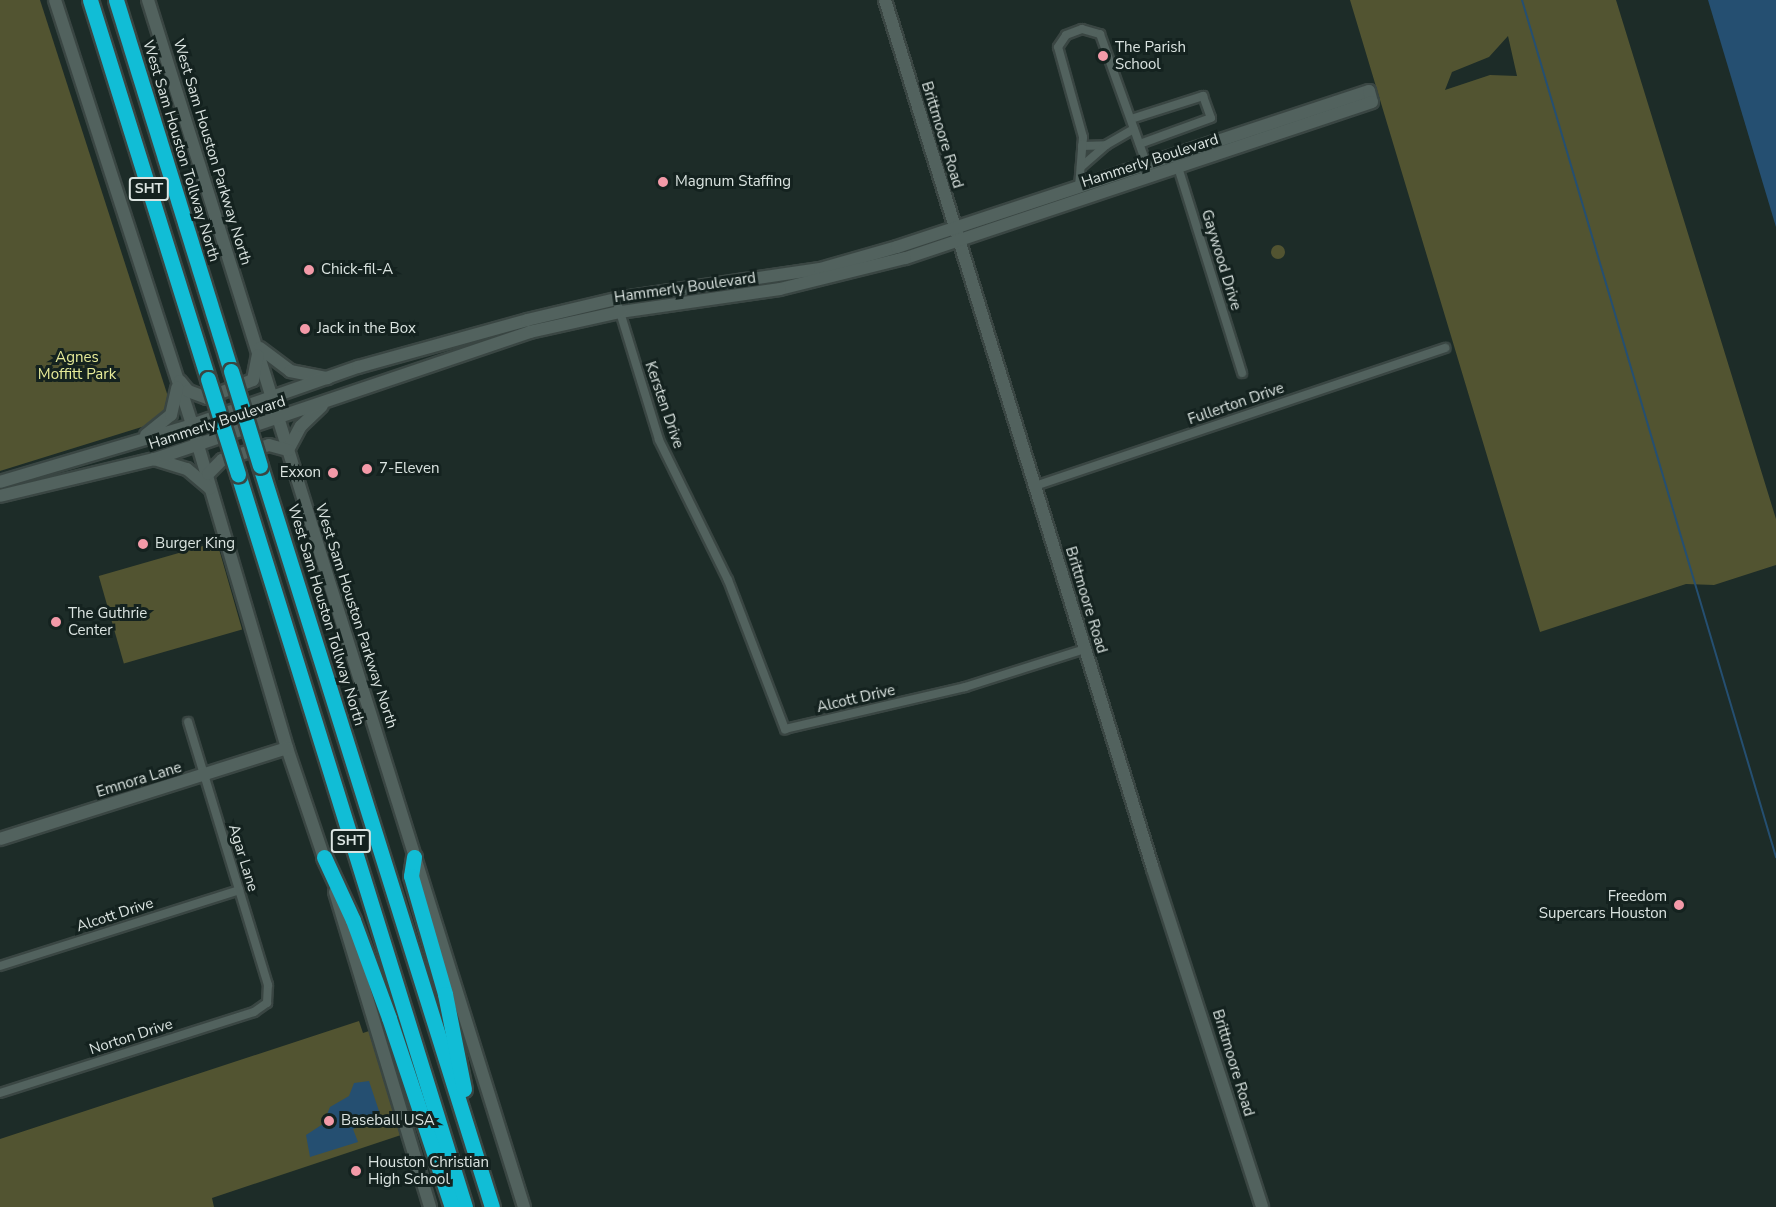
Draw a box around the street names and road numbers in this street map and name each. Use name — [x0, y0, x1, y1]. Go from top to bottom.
street label: West Sam Houston Parkway North — [169, 37, 255, 267]
street label: West Sam Houston Tollway North — [139, 38, 223, 264]
street label: Brittmoore Road — [917, 79, 967, 191]
street label: Hammerly Boulevard — [1079, 130, 1221, 192]
road number: SHT — [128, 178, 170, 200]
street label: Gaywood Drive — [1197, 208, 1245, 312]
street label: Hammerly Boulevard — [613, 269, 757, 307]
street label: Kersten Drive — [641, 359, 687, 451]
street label: Fullerton Drive — [1186, 379, 1286, 429]
street label: Hammerly Boulevard — [146, 392, 288, 454]
street label: West Sam Houston Parkway North — [311, 501, 401, 731]
street label: West Sam Houston Tollway North — [284, 502, 368, 728]
street label: Brittmoore Road — [1061, 544, 1111, 656]
street label: Alcott Drive — [815, 681, 897, 717]
street label: Emnora Lane — [94, 759, 184, 801]
street label: Agar Lane — [224, 822, 262, 894]
road number: SHT — [330, 830, 372, 852]
street label: Alcott Drive — [74, 894, 156, 936]
street label: Brittmoore Road — [1208, 1007, 1258, 1119]
street label: Norton Drive — [87, 1015, 175, 1059]

